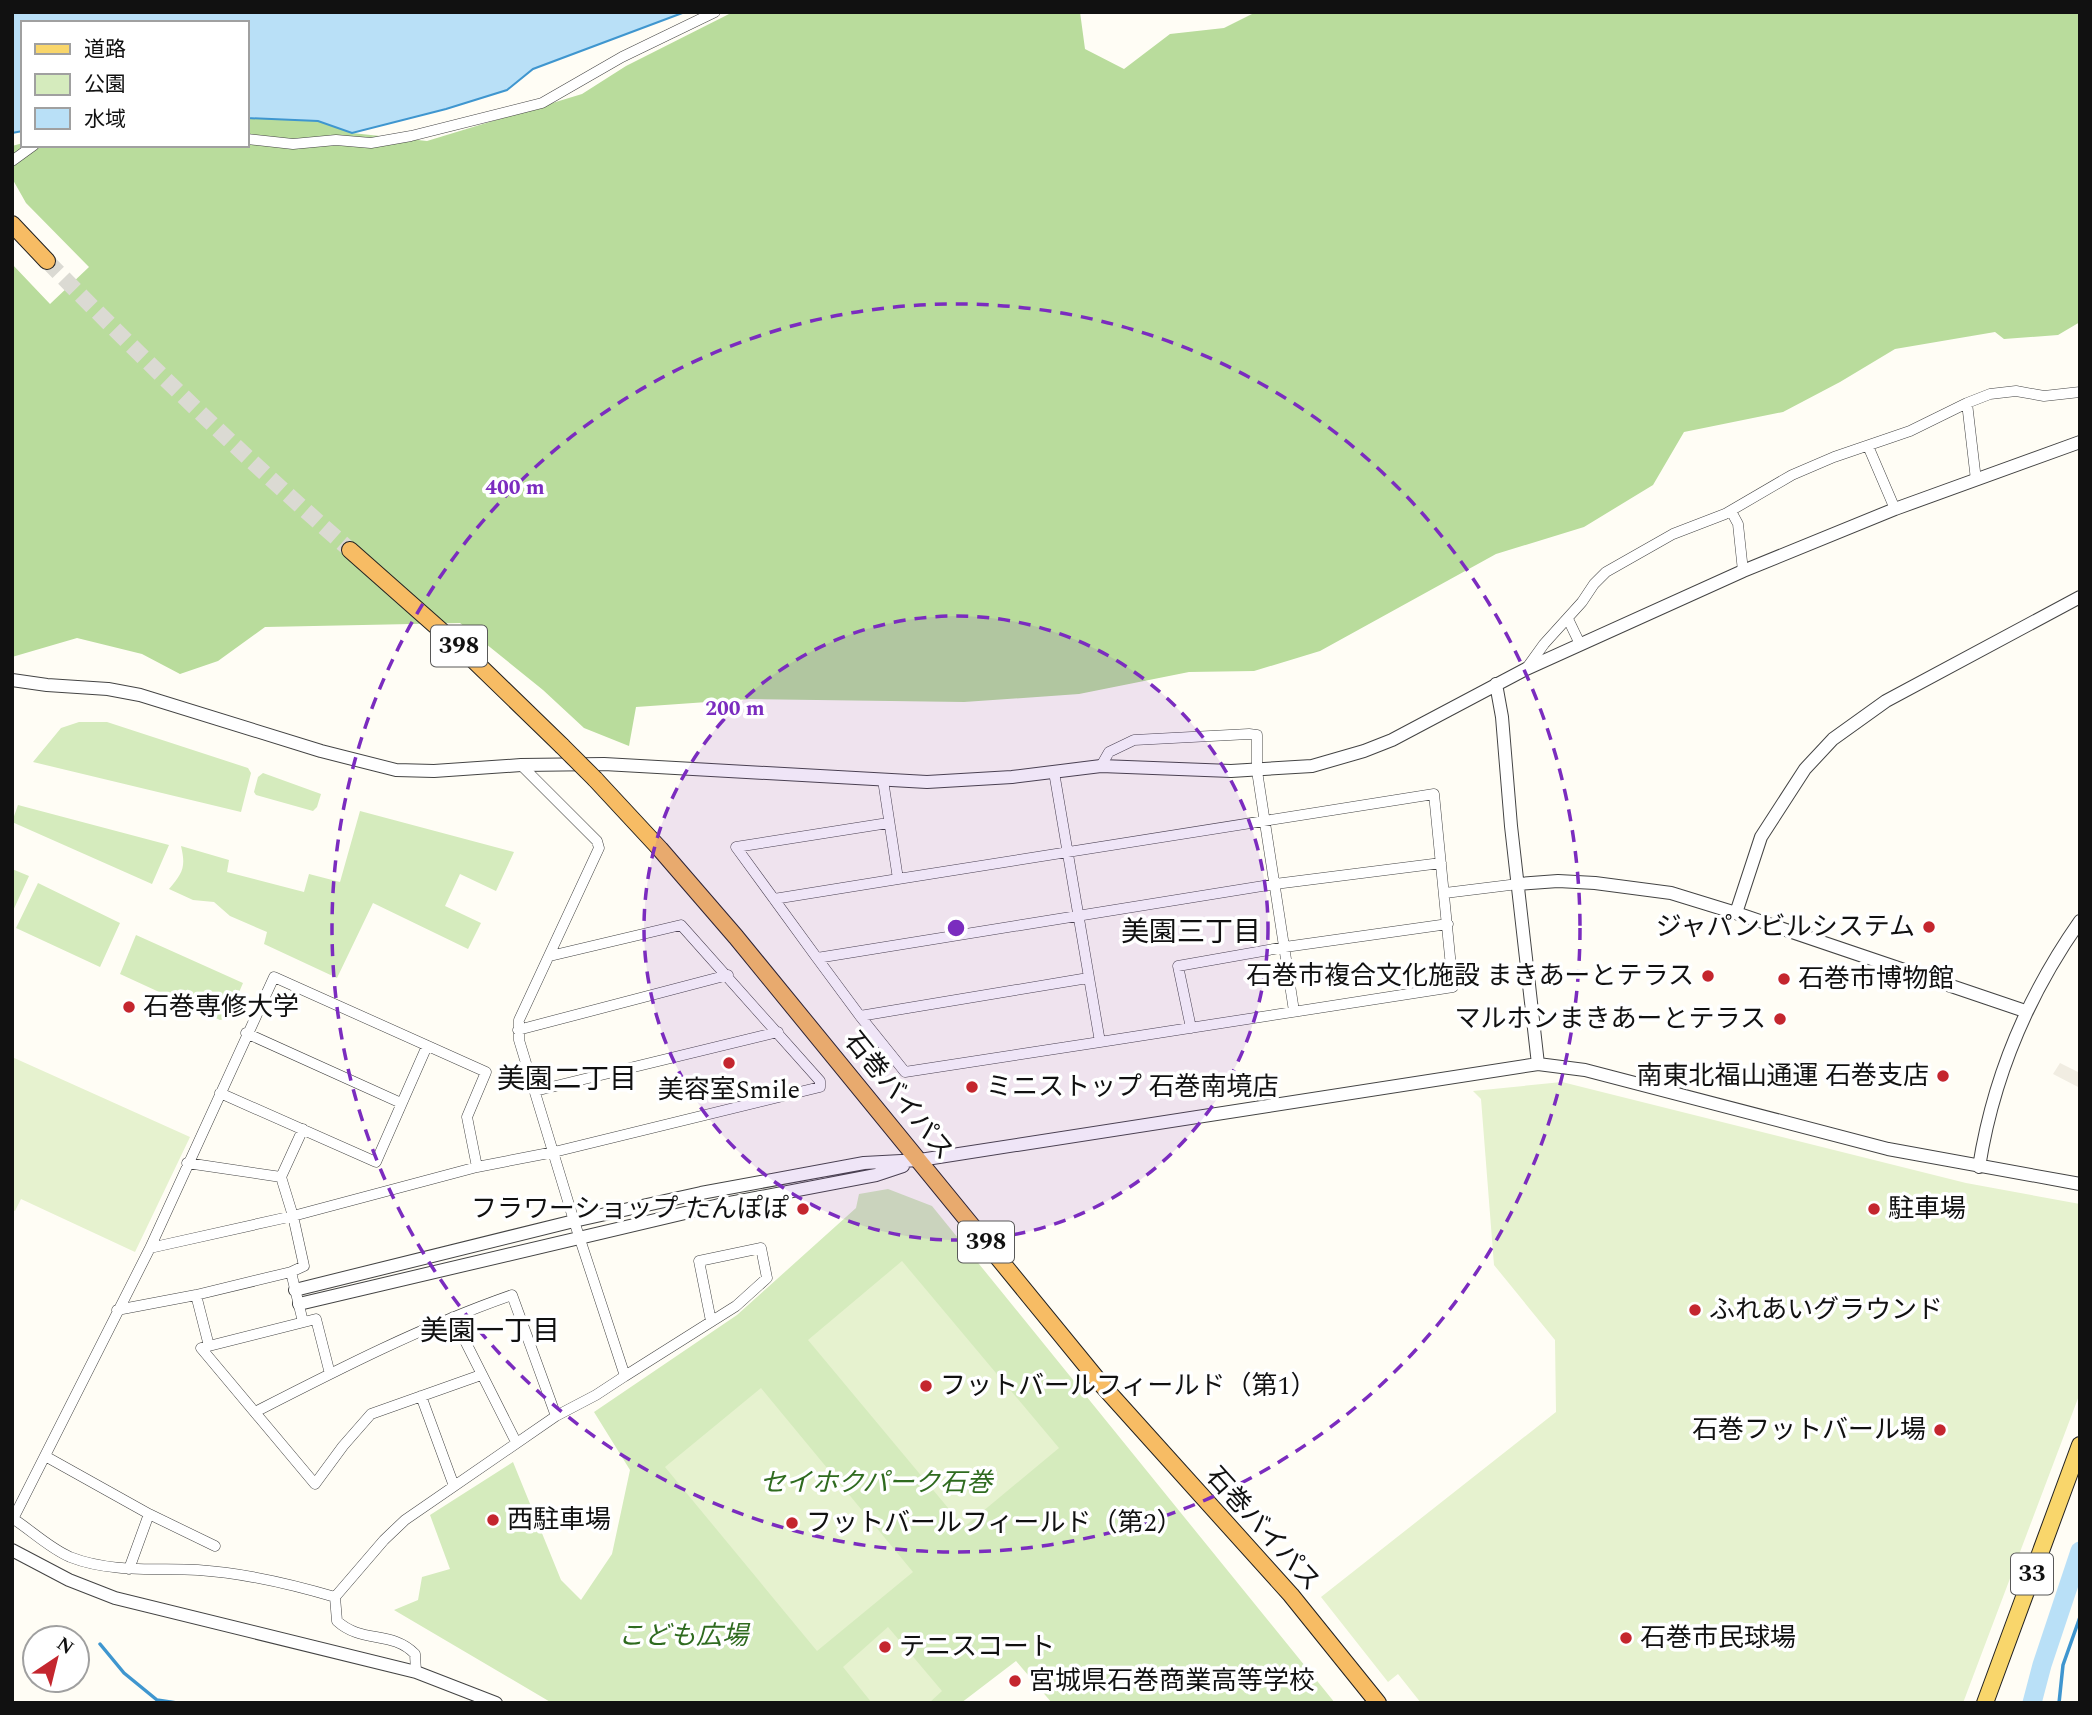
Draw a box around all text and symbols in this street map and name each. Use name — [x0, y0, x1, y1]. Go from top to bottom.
legend — [21, 21, 248, 147]
text: 道路 — [84, 34, 126, 66]
text: 公園 — [84, 69, 126, 101]
text: 水域 — [84, 104, 126, 136]
text: 400 m — [485, 472, 545, 504]
road number: 398 — [431, 626, 487, 666]
text: 200 m — [705, 693, 765, 725]
place label: ジャパンビルシステム — [1656, 907, 1915, 947]
district label: 美園三丁目 — [1121, 911, 1261, 954]
centre of rings — [944, 916, 968, 940]
marker: ジャパンビルシステム — [1921, 919, 1937, 935]
place label: 石巻市複合文化施設 まきあーとテラス — [1246, 956, 1694, 996]
place label: 石巻市博物館 — [1798, 959, 1954, 999]
marker: 石巻市複合文化施設 まきあーとテラス — [1700, 968, 1716, 984]
marker: 石巻市博物館 — [1776, 971, 1792, 987]
place label: 石巻専修大学 — [143, 987, 299, 1027]
marker: 石巻専修大学 — [121, 999, 137, 1015]
place label: マルホンまきあーとテラス — [1455, 999, 1766, 1039]
marker: マルホンまきあーとテラス — [1772, 1011, 1788, 1027]
street label: 石巻バイパス — [835, 1023, 963, 1169]
marker: 美容室Smile — [721, 1055, 737, 1071]
place label: 南東北福山通運 石巻支店 — [1636, 1056, 1929, 1096]
district label: 美園二丁目 — [497, 1058, 637, 1101]
place label: ミニストップ 石巻南境店 — [986, 1067, 1279, 1107]
marker: 南東北福山通運 石巻支店 — [1935, 1068, 1951, 1084]
place label: 美容室Smile — [658, 1070, 800, 1110]
marker: ミニストップ 石巻南境店 — [964, 1079, 980, 1095]
place label: フラワーショップ たんぽぽ — [471, 1189, 789, 1229]
place label: 駐車場 — [1888, 1189, 1966, 1229]
marker: フラワーショップ たんぽぽ — [795, 1201, 811, 1217]
marker: 駐車場 — [1866, 1201, 1882, 1217]
road number: 398 — [958, 1222, 1014, 1262]
place label: ふれあいグラウンド — [1709, 1290, 1943, 1330]
marker: ふれあいグラウンド — [1687, 1302, 1703, 1318]
district label: 美園一丁目 — [420, 1310, 560, 1353]
place label: フットバールフィールド（第1） — [940, 1366, 1316, 1406]
marker: フットバールフィールド（第1） — [918, 1378, 934, 1394]
place label: 石巻フットバール場 — [1692, 1410, 1926, 1450]
marker: 石巻フットバール場 — [1932, 1422, 1948, 1438]
street label: 石巻バイパス — [1196, 1458, 1330, 1600]
park label: セイホクパーク石巻 — [760, 1463, 994, 1503]
place label: 西駐車場 — [507, 1500, 611, 1540]
place label: フットバールフィールド（第2） — [806, 1503, 1182, 1543]
marker: 西駐車場 — [485, 1512, 501, 1528]
marker: フットバールフィールド（第2） — [784, 1515, 800, 1531]
road number: 33 — [2011, 1554, 2053, 1594]
park label: こども広場 — [618, 1616, 751, 1656]
place label: 石巻市民球場 — [1640, 1618, 1796, 1658]
north arrow — [21, 1624, 91, 1694]
place label: テニスコート — [899, 1627, 1055, 1667]
text: N — [50, 1630, 80, 1663]
marker: 石巻市民球場 — [1618, 1630, 1634, 1646]
marker: テニスコート — [877, 1639, 893, 1655]
place label: 宮城県石巻商業高等学校 — [1029, 1661, 1315, 1701]
marker: 宮城県石巻商業高等学校 — [1007, 1673, 1023, 1689]

